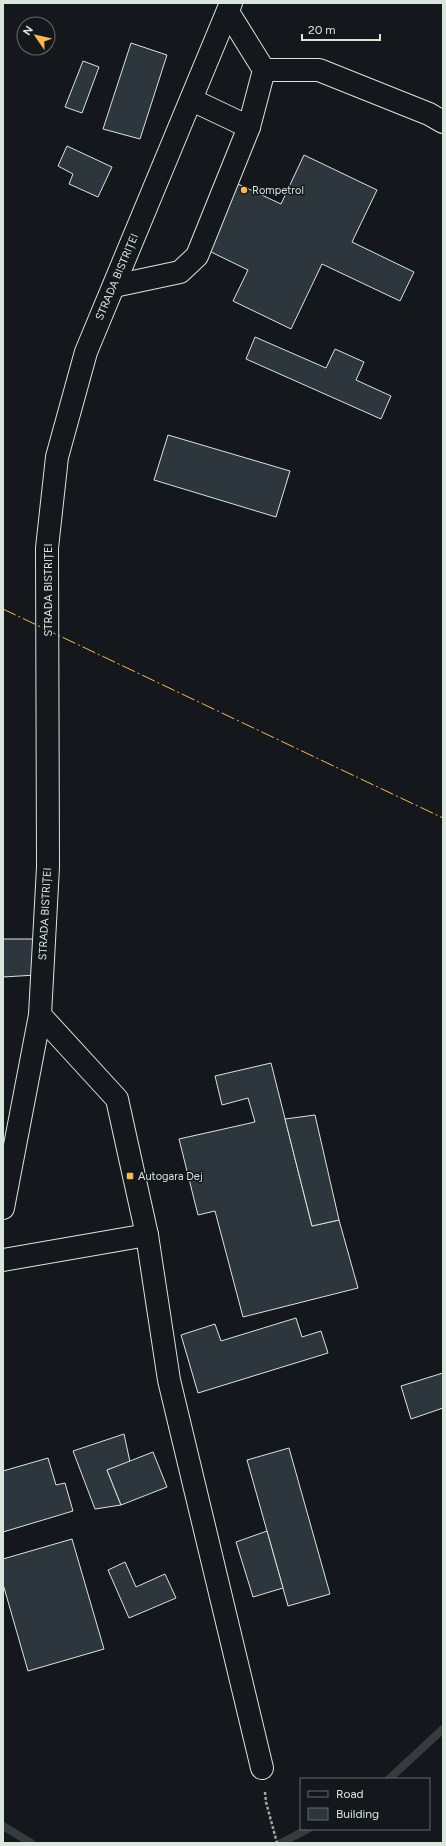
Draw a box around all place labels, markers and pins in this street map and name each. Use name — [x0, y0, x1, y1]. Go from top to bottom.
place label: Rompetrol — [252, 184, 304, 197]
marker: Rompetrol — [239, 185, 249, 195]
place label: Autogara Dej — [138, 1170, 203, 1183]
marker: Autogara Dej — [125, 1171, 135, 1181]

